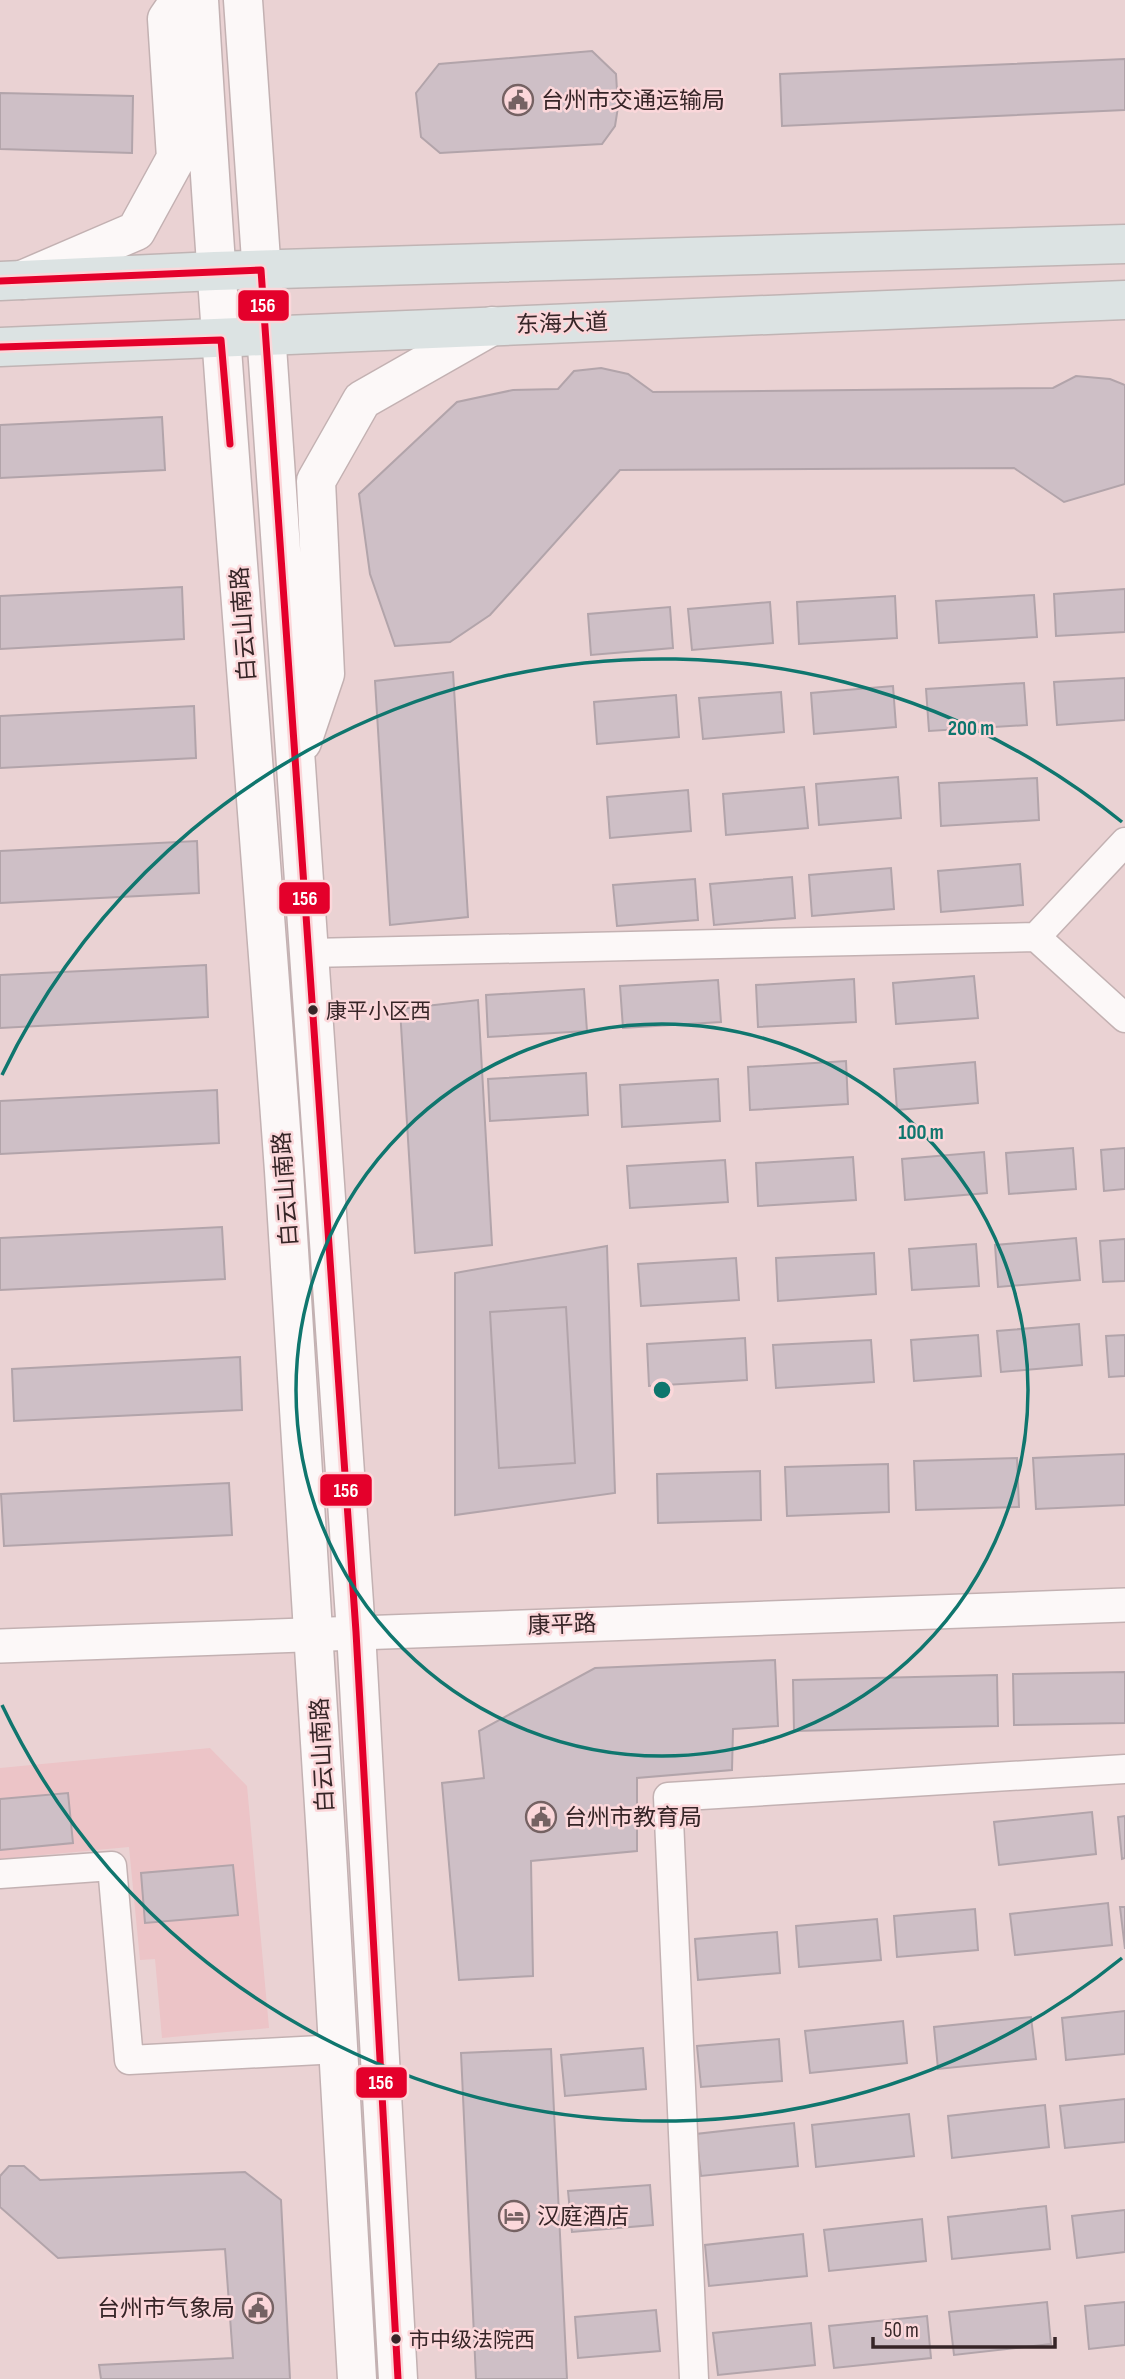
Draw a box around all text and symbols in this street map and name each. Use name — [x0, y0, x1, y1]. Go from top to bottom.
public building icon: 台州市交通运输局 — [501, 83, 535, 117]
place label: 台州市交通运输局 — [541, 87, 725, 115]
line badge: 156 — [237, 289, 290, 322]
text: 156 — [251, 295, 275, 318]
street label: 东海大道 — [516, 308, 608, 340]
street label: 白云山南路 — [226, 566, 262, 682]
text: 200 m — [948, 716, 994, 741]
line badge: 156 — [278, 881, 331, 915]
text: 156 — [293, 888, 317, 911]
place label: 康平小区西 — [326, 999, 431, 1024]
marker: 康平小区西 — [306, 1003, 320, 1017]
text: 100 m — [898, 1120, 944, 1145]
street label: 白云山南路 — [268, 1131, 304, 1247]
centre of rings — [650, 1378, 674, 1402]
line badge: 156 — [319, 1473, 373, 1507]
text: 156 — [334, 1480, 358, 1503]
street label: 康平路 — [527, 1610, 597, 1640]
street label: 白云山南路 — [306, 1697, 340, 1813]
public building icon: 台州市教育局 — [524, 1800, 558, 1834]
place label: 台州市教育局 — [564, 1804, 702, 1832]
line badge: 156 — [355, 2066, 408, 2099]
text: 156 — [369, 2072, 393, 2095]
hotel icon: 汉庭酒店 — [497, 2199, 531, 2233]
place label: 汉庭酒店 — [537, 2203, 629, 2231]
public building icon: 台州市气象局 — [241, 2291, 275, 2325]
place label: 台州市气象局 — [97, 2295, 235, 2323]
scale bar — [873, 2306, 1055, 2350]
text: 50 m — [884, 2318, 919, 2343]
place label: 市中级法院西 — [409, 2328, 535, 2353]
marker: 市中级法院西 — [389, 2332, 403, 2346]

